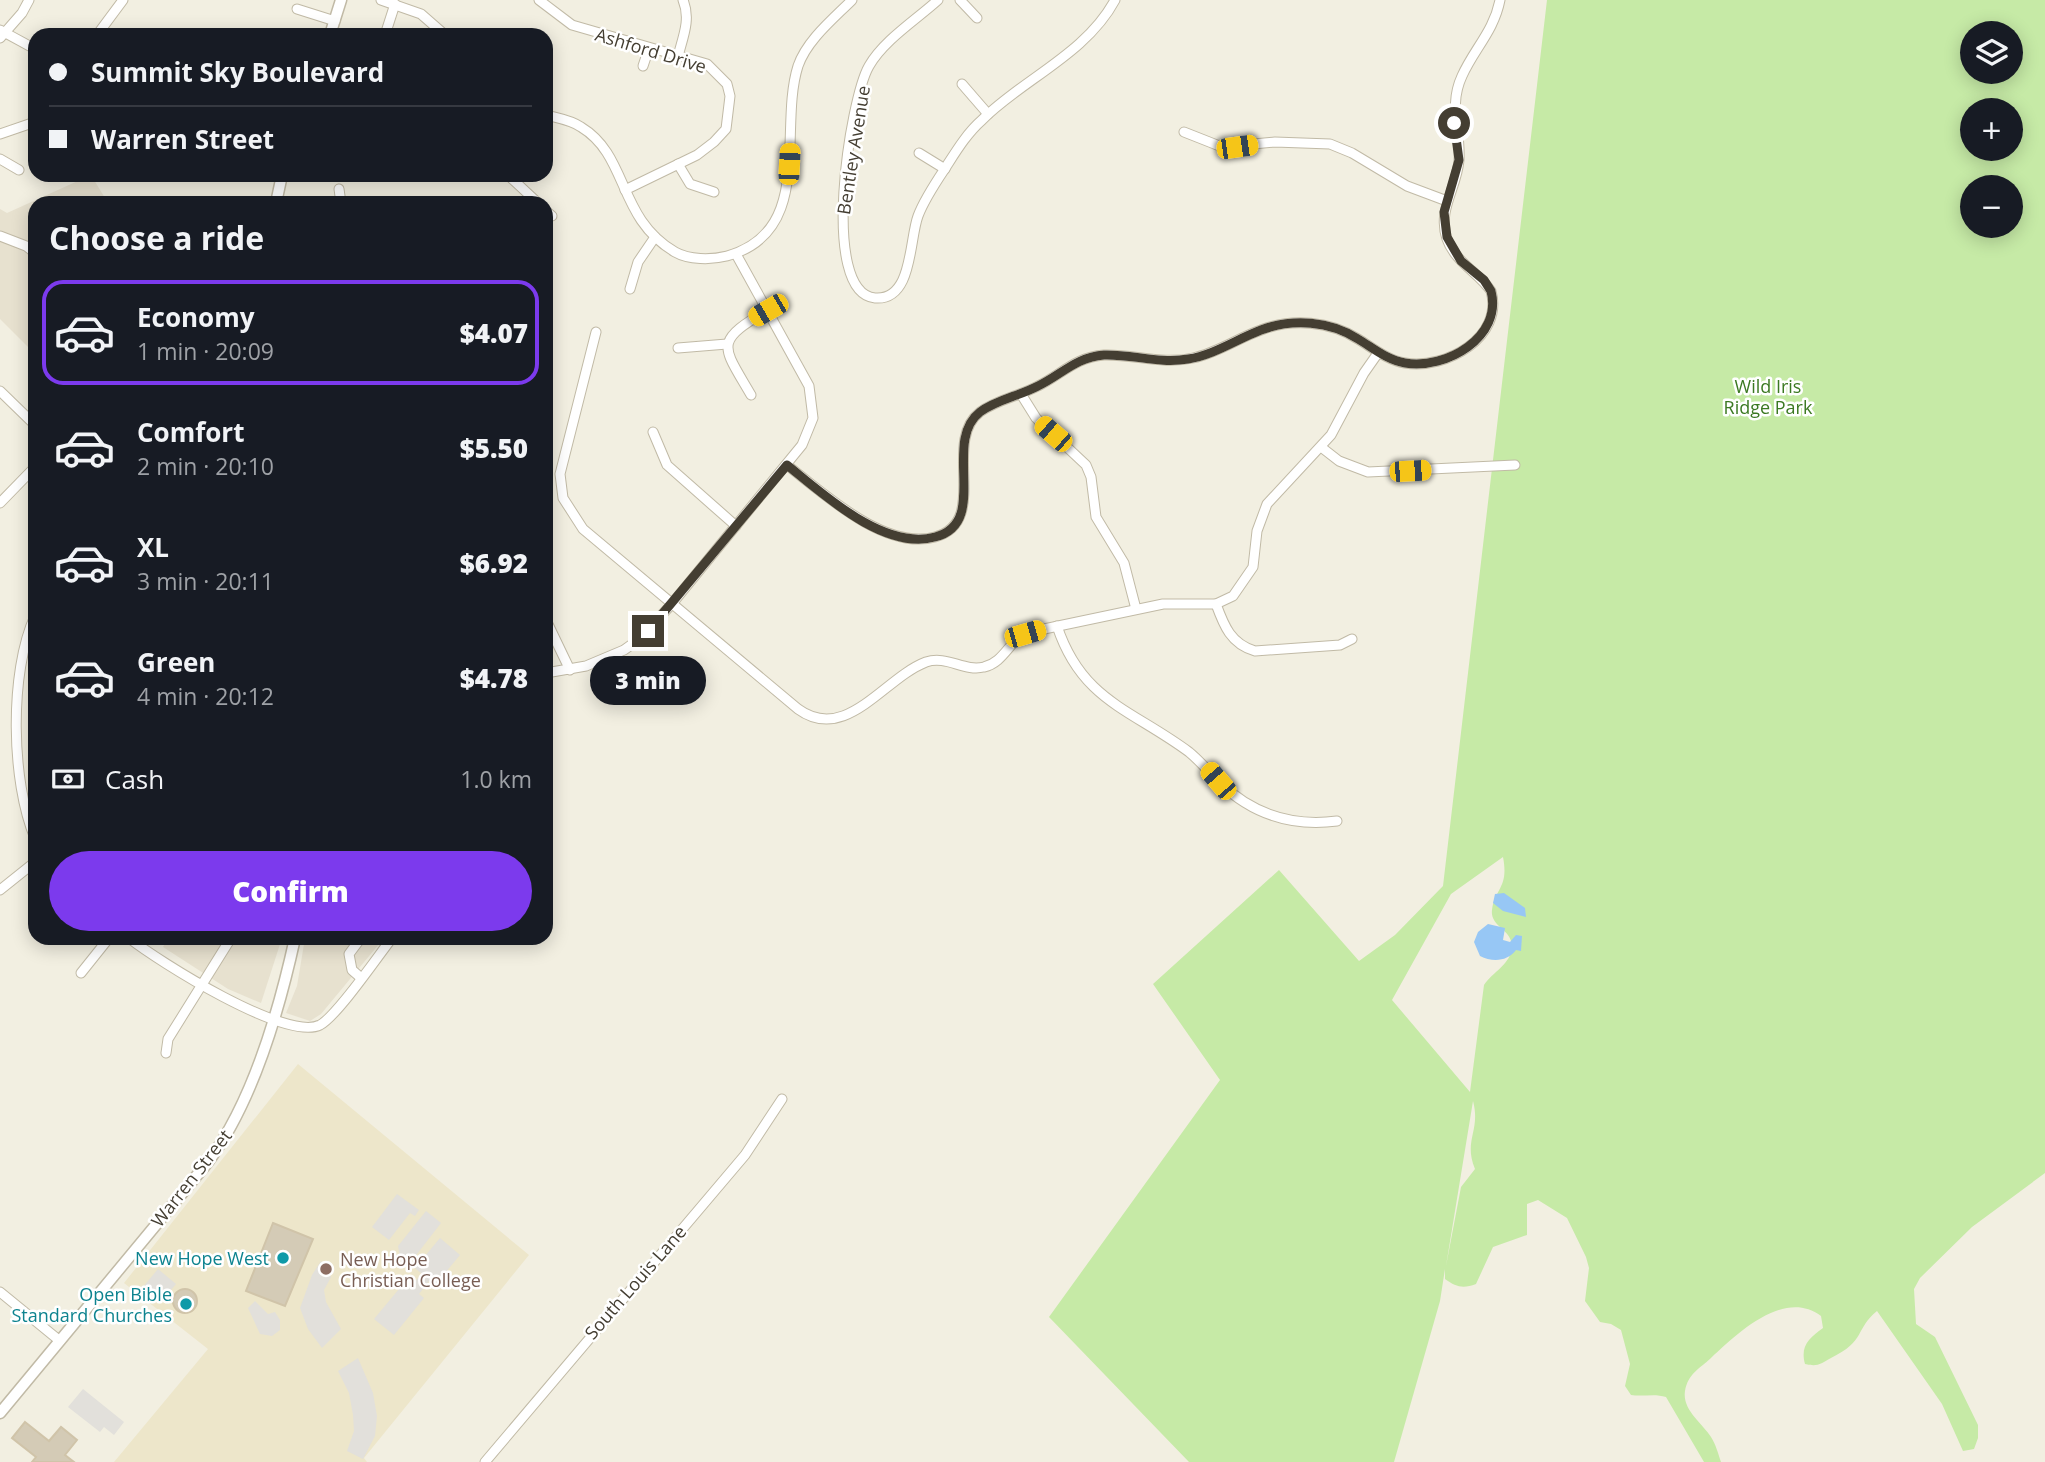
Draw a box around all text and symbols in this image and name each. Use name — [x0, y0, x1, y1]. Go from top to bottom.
map controls — [1960, 21, 2023, 238]
button: layers — [1960, 21, 2023, 84]
street label: Ashford Drive — [593, 22, 709, 78]
text: Summit Sky Boulevard — [91, 54, 384, 90]
street label: Bentley Avenue — [831, 84, 875, 216]
button: + — [1960, 98, 2023, 161]
route start — [1438, 107, 1470, 139]
text: Warren Street — [91, 121, 274, 157]
car — [1215, 134, 1260, 160]
car — [778, 142, 801, 186]
button: − — [1960, 175, 2023, 238]
text: Choose a ride — [49, 216, 264, 259]
car — [745, 290, 792, 330]
text: Economy — [137, 299, 255, 335]
icon: car — [53, 301, 116, 364]
text: $4.07 — [460, 315, 528, 351]
text: 1 min · 20:09 — [137, 335, 274, 367]
park label: Wild Iris Ridge Park — [1724, 374, 1813, 419]
car — [1031, 412, 1076, 456]
text: Comfort — [137, 414, 244, 450]
icon: car — [53, 416, 116, 479]
text: $5.50 — [460, 430, 528, 466]
text: 2 min · 20:10 — [137, 450, 274, 482]
car — [1389, 459, 1432, 483]
text: XL — [137, 529, 169, 565]
icon: car — [53, 531, 116, 594]
text: $6.92 — [460, 545, 528, 581]
text: 3 min · 20:11 — [137, 565, 274, 597]
route end — [632, 615, 664, 647]
car — [1002, 618, 1049, 650]
text: Green — [137, 644, 215, 680]
icon: car — [53, 646, 116, 709]
callout: 3 min — [590, 656, 706, 704]
text: $4.78 — [460, 660, 528, 696]
text: 3 min — [615, 664, 681, 696]
text: 4 min · 20:12 — [137, 680, 274, 712]
car — [1197, 758, 1240, 804]
icon: cash — [49, 760, 87, 798]
text: Cash — [105, 761, 164, 797]
text: 1.0 km — [460, 763, 532, 795]
button: Confirm — [49, 851, 532, 931]
street label: Warren Street — [145, 1124, 237, 1232]
street label: South Louis Lane — [579, 1220, 691, 1344]
place label: New Hope West — [135, 1246, 269, 1270]
place label: New Hope Christian College — [340, 1247, 481, 1292]
marker: New Hope West — [275, 1250, 291, 1266]
marker: New Hope Christian College — [318, 1261, 334, 1277]
place label: Open Bible Standard Churches — [11, 1282, 172, 1327]
marker: Open Bible Standard Churches — [178, 1296, 194, 1312]

